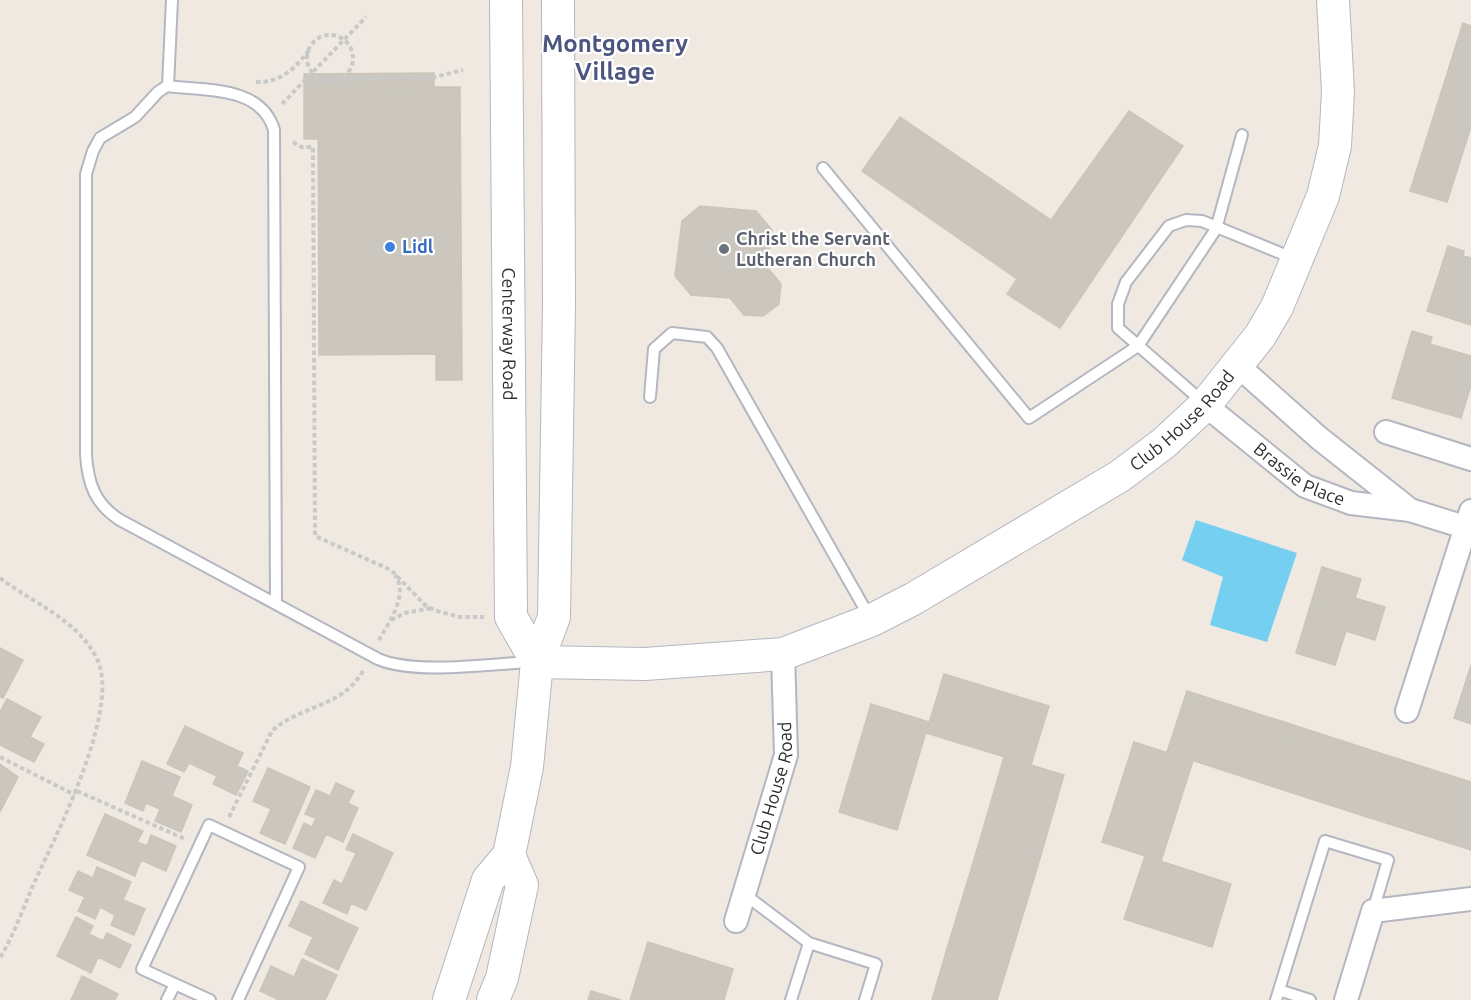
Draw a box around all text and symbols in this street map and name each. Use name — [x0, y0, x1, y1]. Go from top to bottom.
district label: Montgomery Village — [542, 30, 688, 85]
place label: Christ the Servant Lutheran Church — [736, 228, 890, 269]
place label: Lidl — [402, 236, 434, 256]
marker: Lidl — [383, 240, 397, 254]
marker: Christ the Servant Lutheran Church — [717, 242, 731, 256]
street label: Centerway Road — [499, 267, 520, 401]
street label: Club House Road — [1125, 366, 1238, 474]
street label: Brassie Place — [1250, 438, 1348, 509]
street label: Club House Road — [745, 721, 795, 857]

